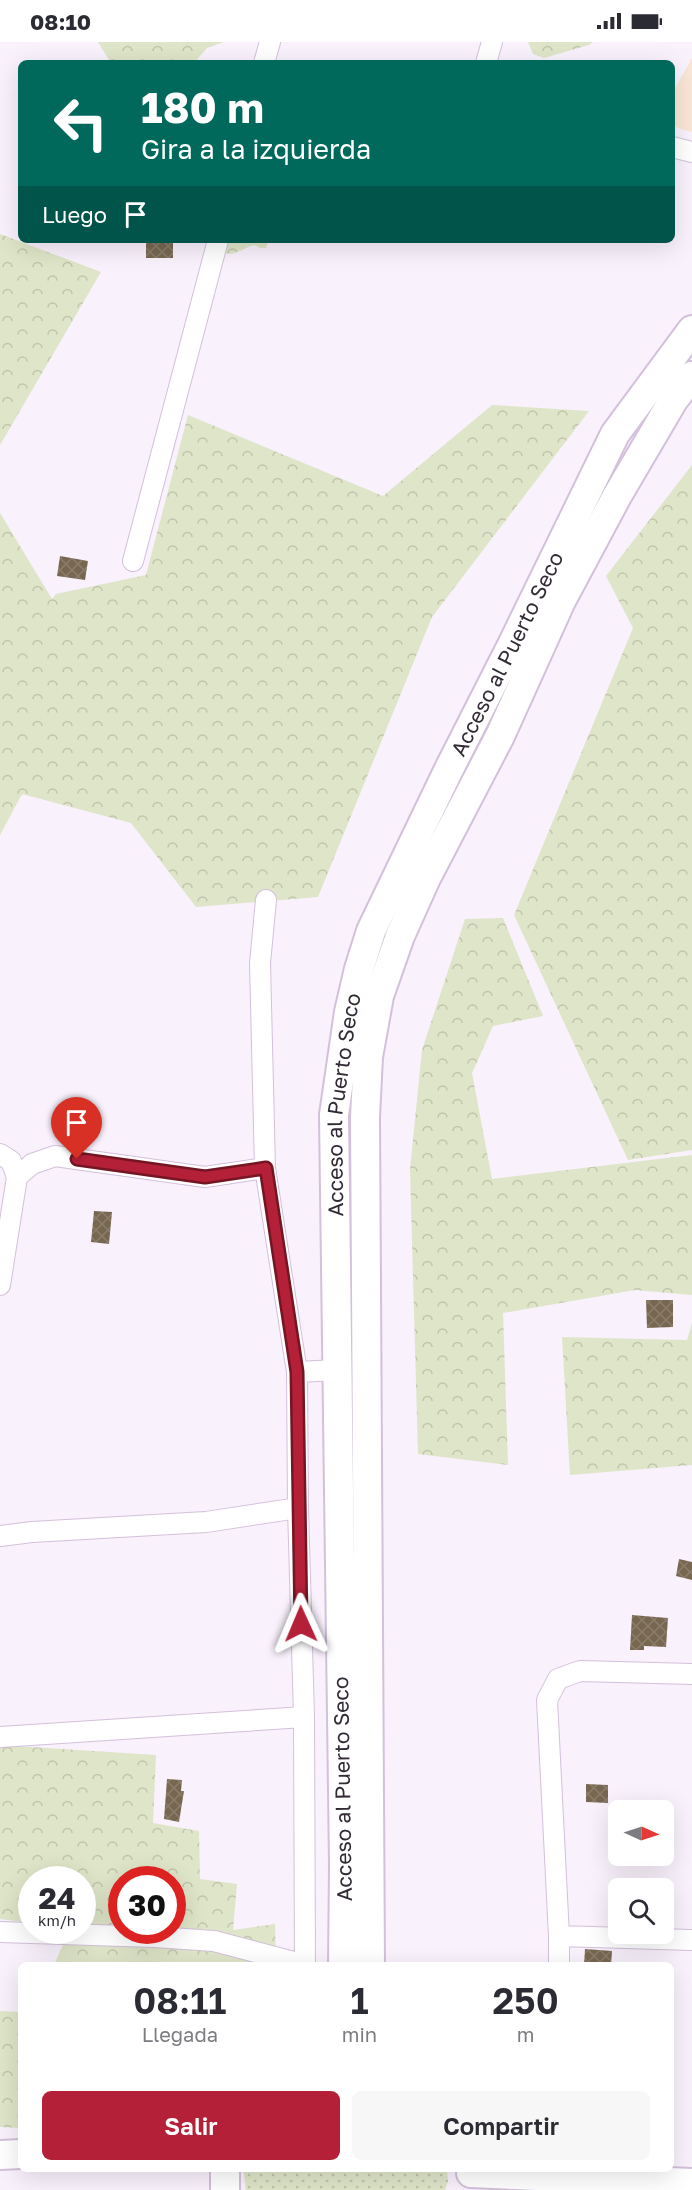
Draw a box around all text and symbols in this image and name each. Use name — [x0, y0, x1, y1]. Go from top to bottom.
text: 08:10 — [30, 8, 91, 35]
text: 180 m — [141, 82, 264, 132]
icon: left — [42, 84, 120, 162]
text: Gira a la izquierda — [141, 133, 371, 165]
icon: arrive — [119, 198, 152, 231]
text: Luego — [42, 201, 107, 228]
street label: Acceso al Puerto Seco — [445, 547, 569, 760]
street label: Acceso al Puerto Seco — [321, 990, 366, 1217]
pin — [51, 1097, 102, 1159]
icon: arrive — [60, 1106, 93, 1139]
position arrow — [269, 1592, 333, 1656]
street label: Acceso al Puerto Seco — [327, 1676, 357, 1902]
north arrow — [608, 1800, 674, 1866]
map controls — [608, 1800, 674, 1944]
speed limit sign: 30 — [108, 1866, 186, 1944]
button: search — [608, 1878, 674, 1944]
text: 24 — [38, 1880, 76, 1916]
text: km/h — [38, 1911, 76, 1929]
text: 08:11 — [133, 1979, 226, 2022]
text: 1 — [350, 1979, 369, 2022]
text: 250 — [493, 1979, 559, 2022]
text: Llegada — [142, 2022, 218, 2046]
text: min — [342, 2022, 377, 2046]
text: m — [517, 2022, 534, 2046]
button: Salir — [42, 2091, 340, 2160]
button: Compartir — [352, 2091, 650, 2160]

